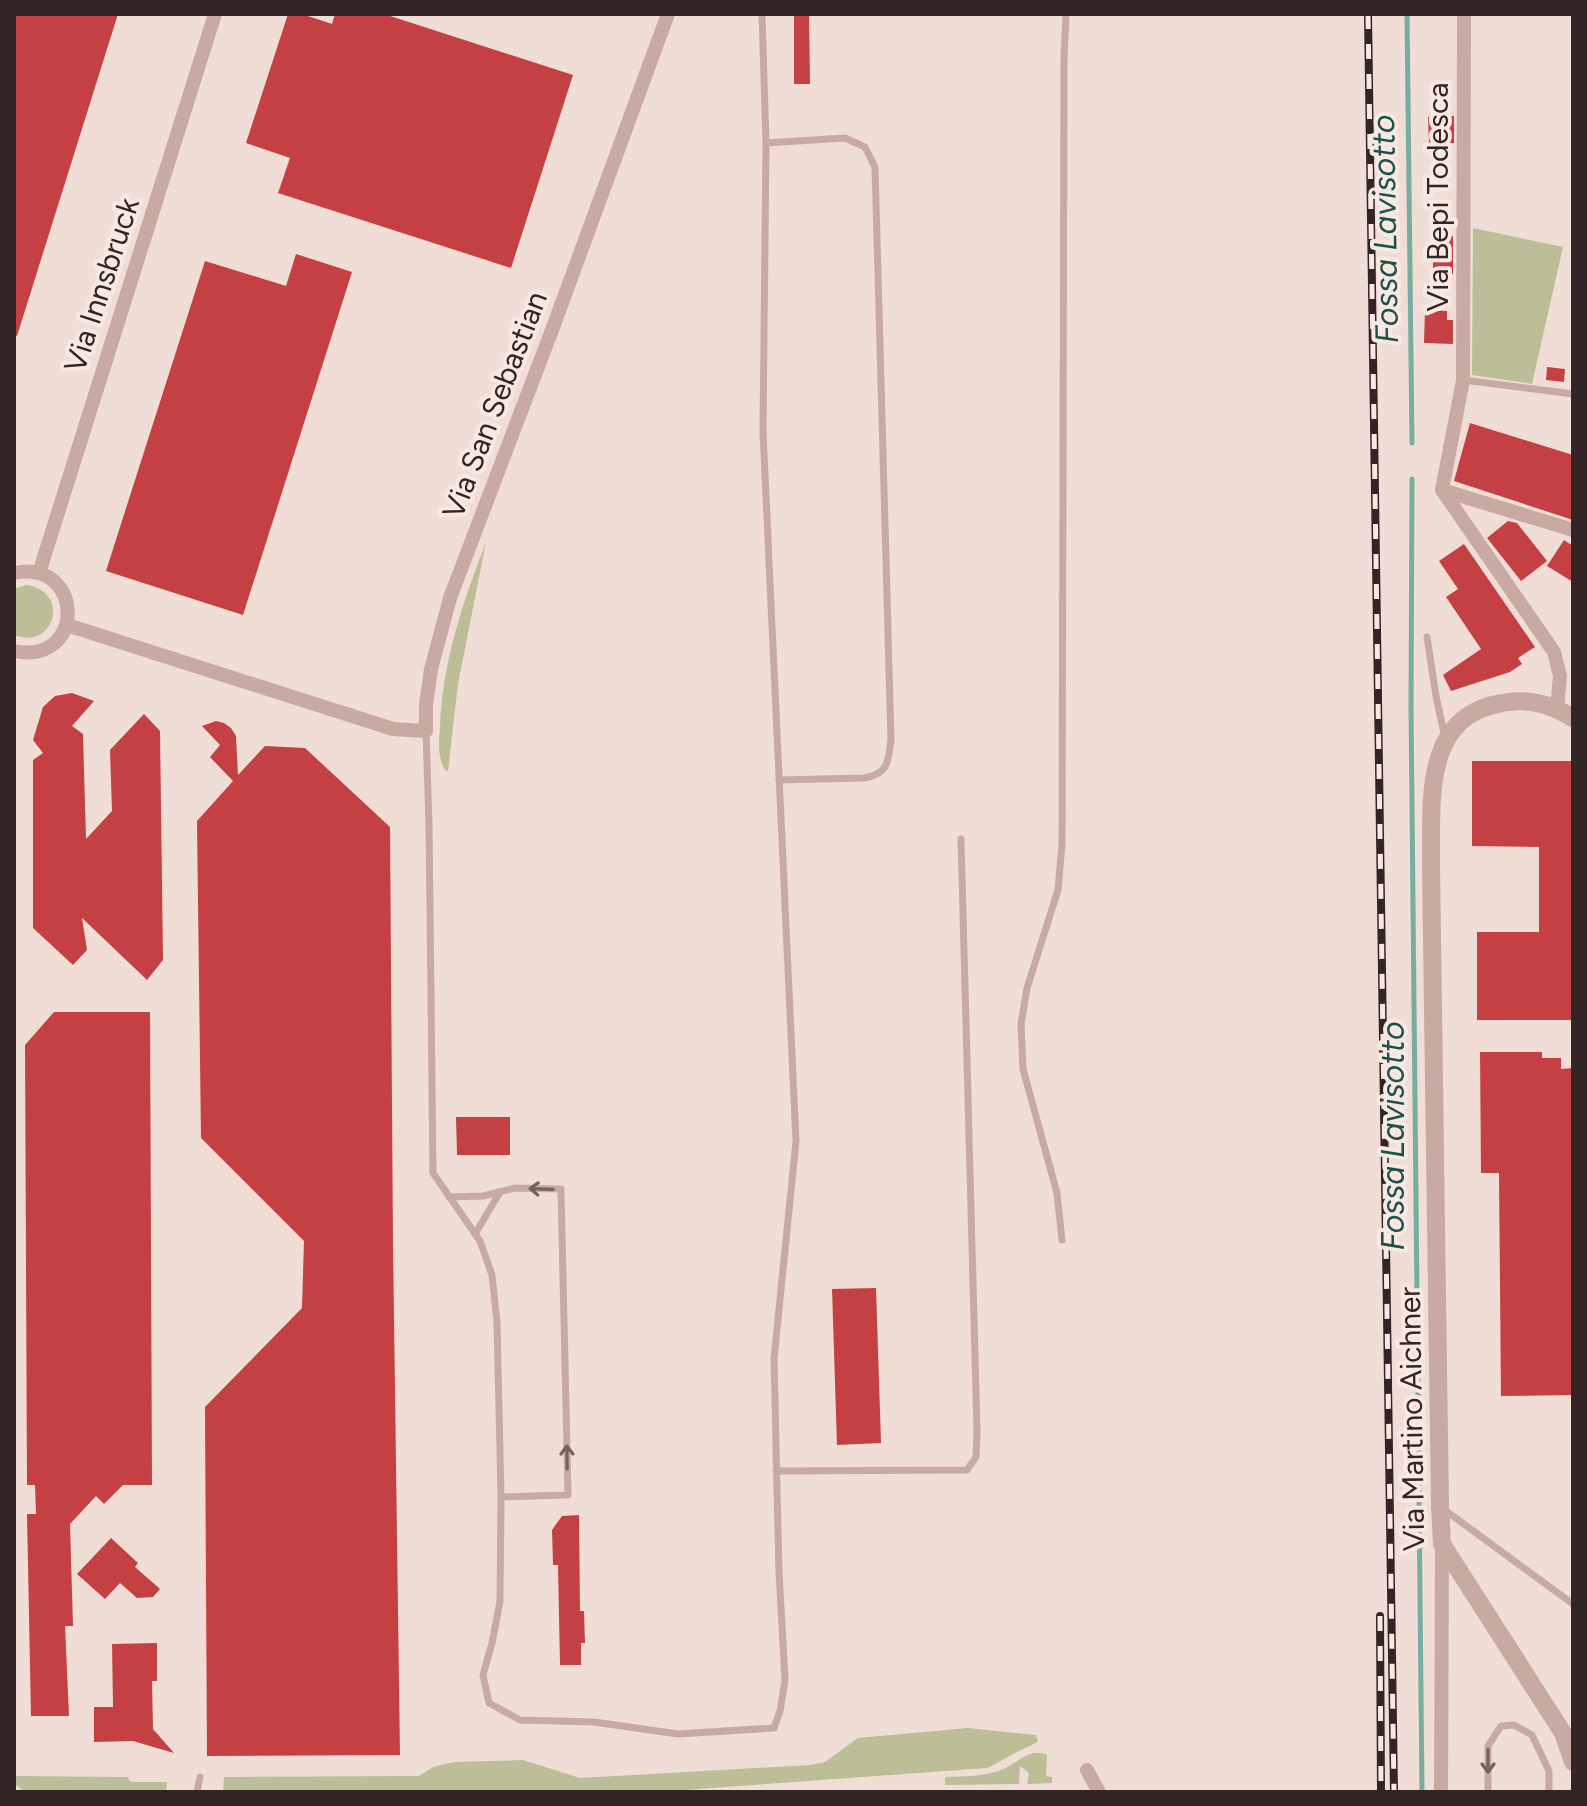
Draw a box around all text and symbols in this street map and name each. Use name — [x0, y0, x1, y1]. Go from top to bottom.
street label: Via Bepi Todesca — [1419, 83, 1456, 311]
water label: Fossa Lavisotto — [1364, 114, 1406, 344]
street label: Via Innsbruck — [56, 192, 147, 377]
street label: Via San Sebastian — [434, 286, 555, 524]
water label: Fossa Lavisotto — [1374, 1022, 1412, 1250]
one-way arrow — [528, 1181, 555, 1196]
street label: Via Martino Aichner — [1391, 1286, 1432, 1552]
one-way arrow — [560, 1444, 575, 1471]
one-way arrow — [1480, 1747, 1496, 1774]

